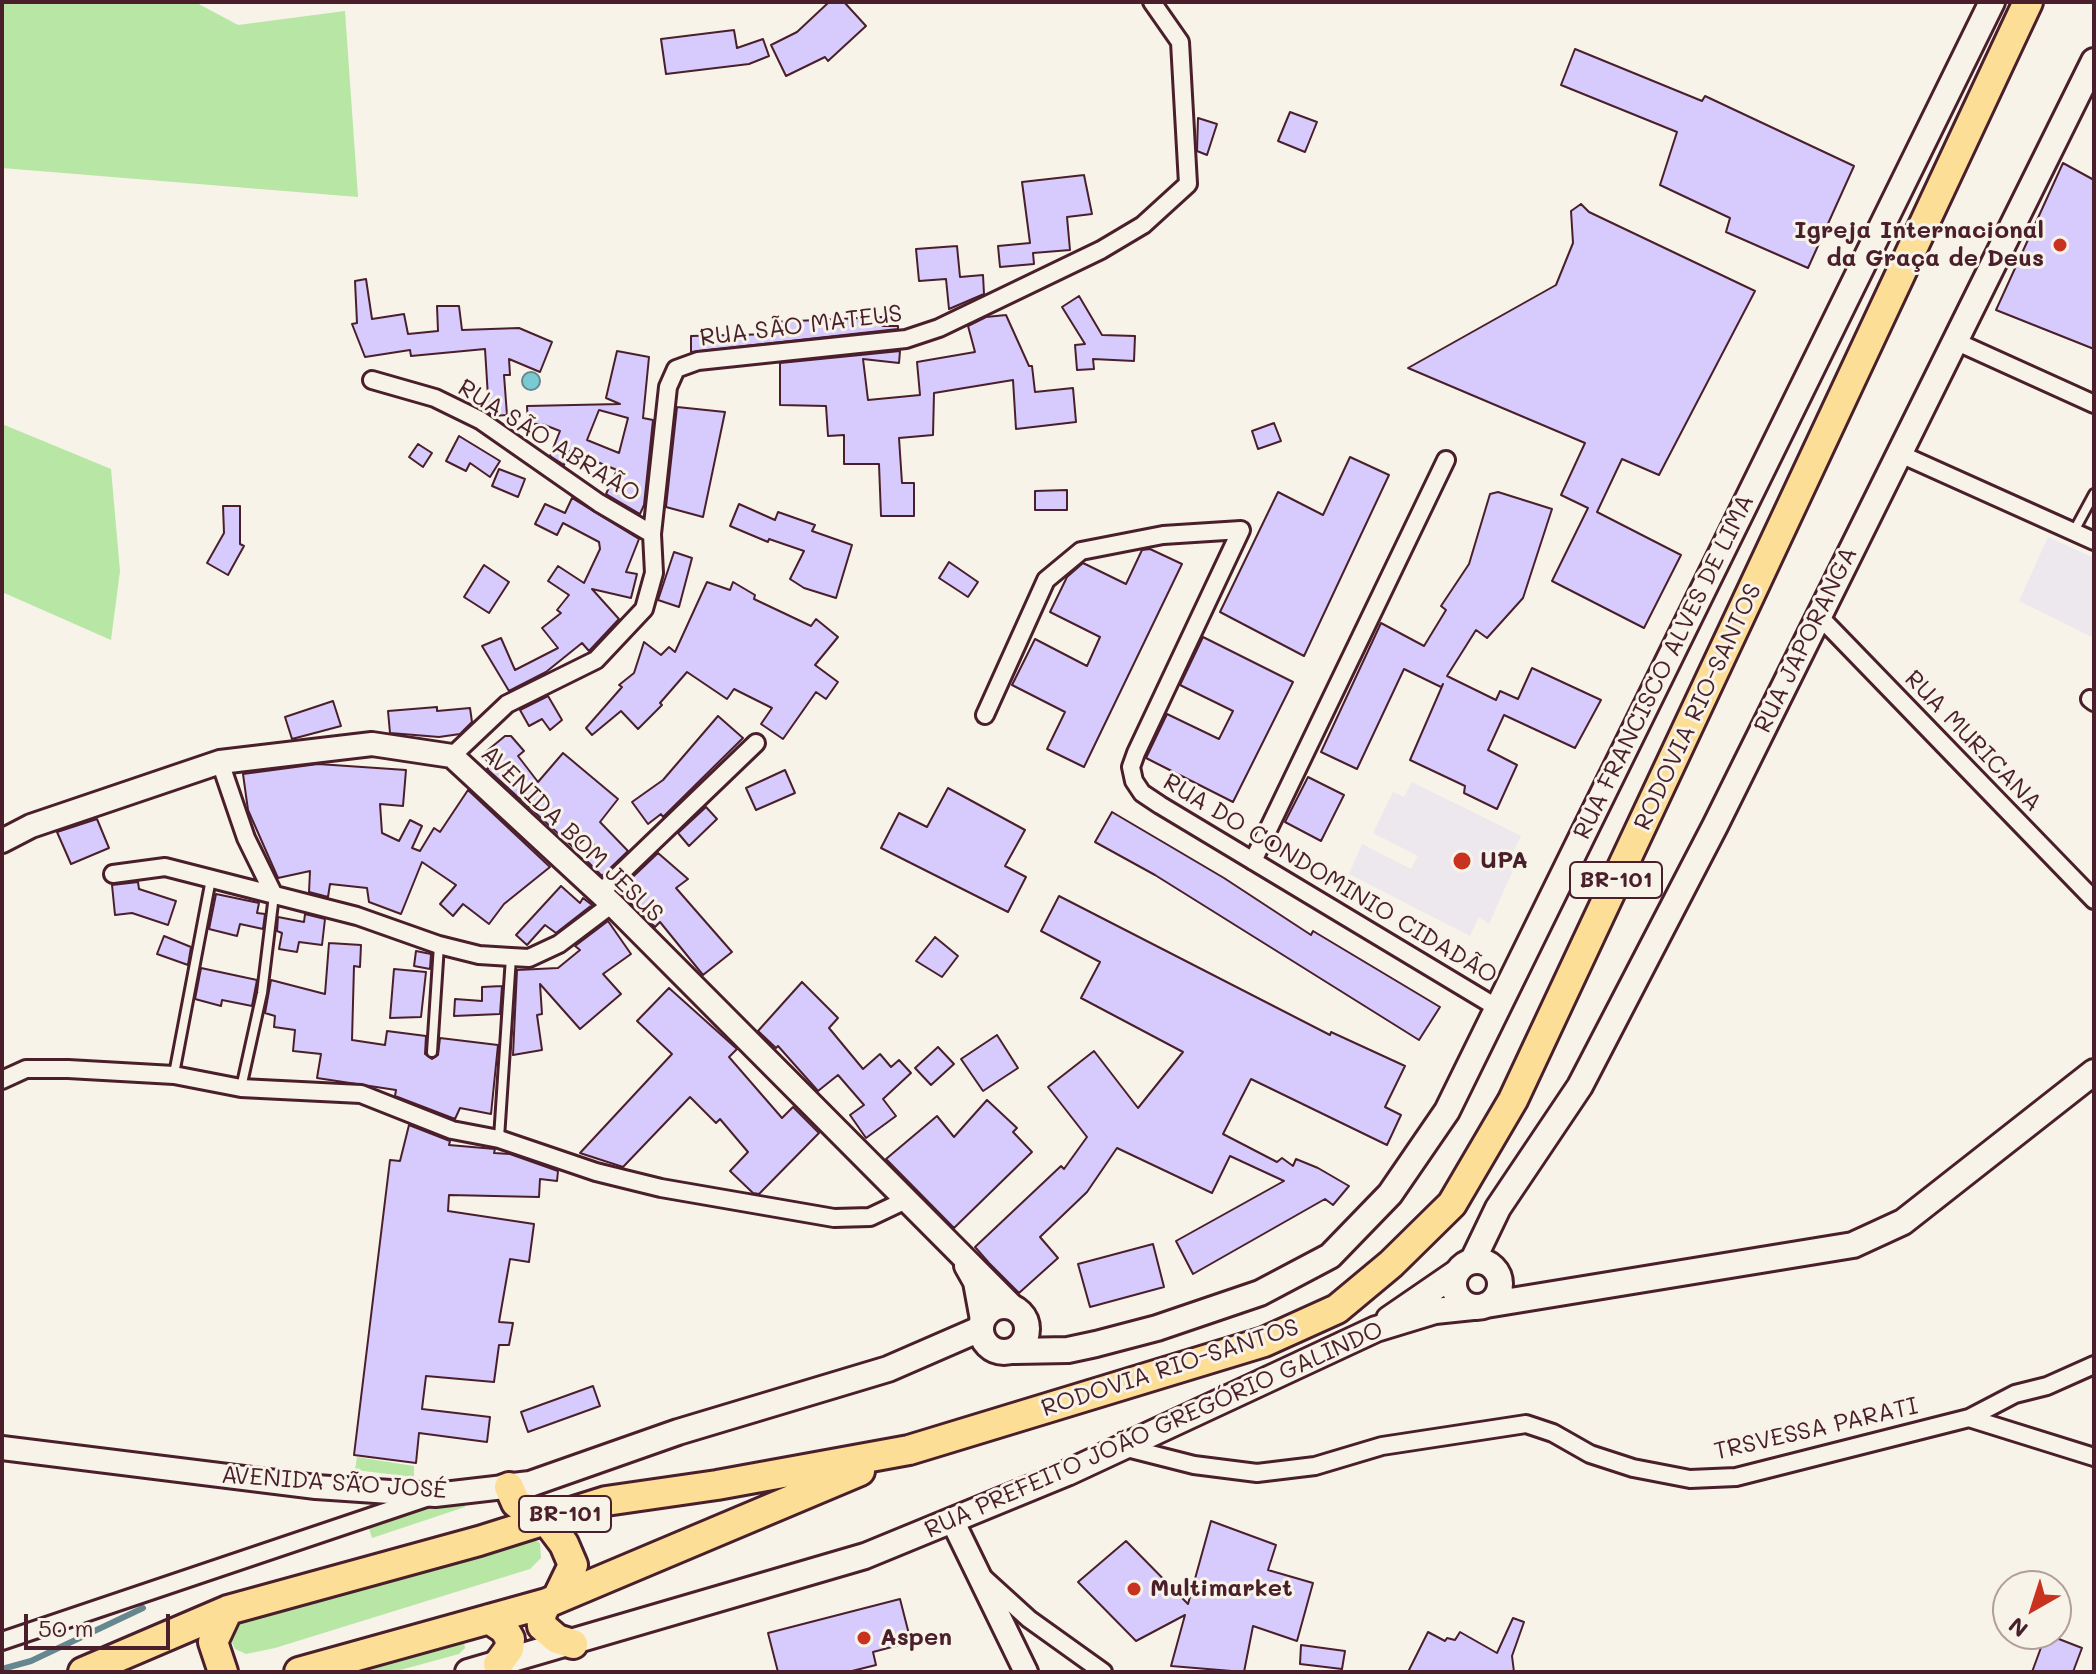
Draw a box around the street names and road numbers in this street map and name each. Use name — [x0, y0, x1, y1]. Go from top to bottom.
street label: RUA SÃO MATEUS — [698, 299, 904, 353]
street label: RUA SÃO ABRAÃO — [453, 373, 645, 509]
street label: RUA FRANCISCO ALVES DE LIMA — [1568, 490, 1760, 844]
street label: RUA JAPORANGA — [1749, 542, 1863, 738]
street label: RODOVIA RIO-SANTOS — [1628, 579, 1768, 835]
street label: RUA MURICANA — [1898, 665, 2048, 817]
street label: AVENIDA BOM JESUS — [475, 740, 669, 928]
street label: RUA DO CONDOMINIO CIDADÃO — [1158, 768, 1502, 990]
road number: BR-101 — [1570, 862, 1662, 898]
street label: RODOVIA RIO-SANTOS — [1038, 1313, 1302, 1423]
street label: RUA PREFEITO JOÃO GREGÓRIO GALINDO — [920, 1315, 1388, 1545]
street label: TRSVESSA PARATI — [1711, 1392, 1921, 1466]
street label: AVENIDA SÃO JOSÉ — [220, 1461, 448, 1505]
road number: BR-101 — [519, 1496, 611, 1532]

